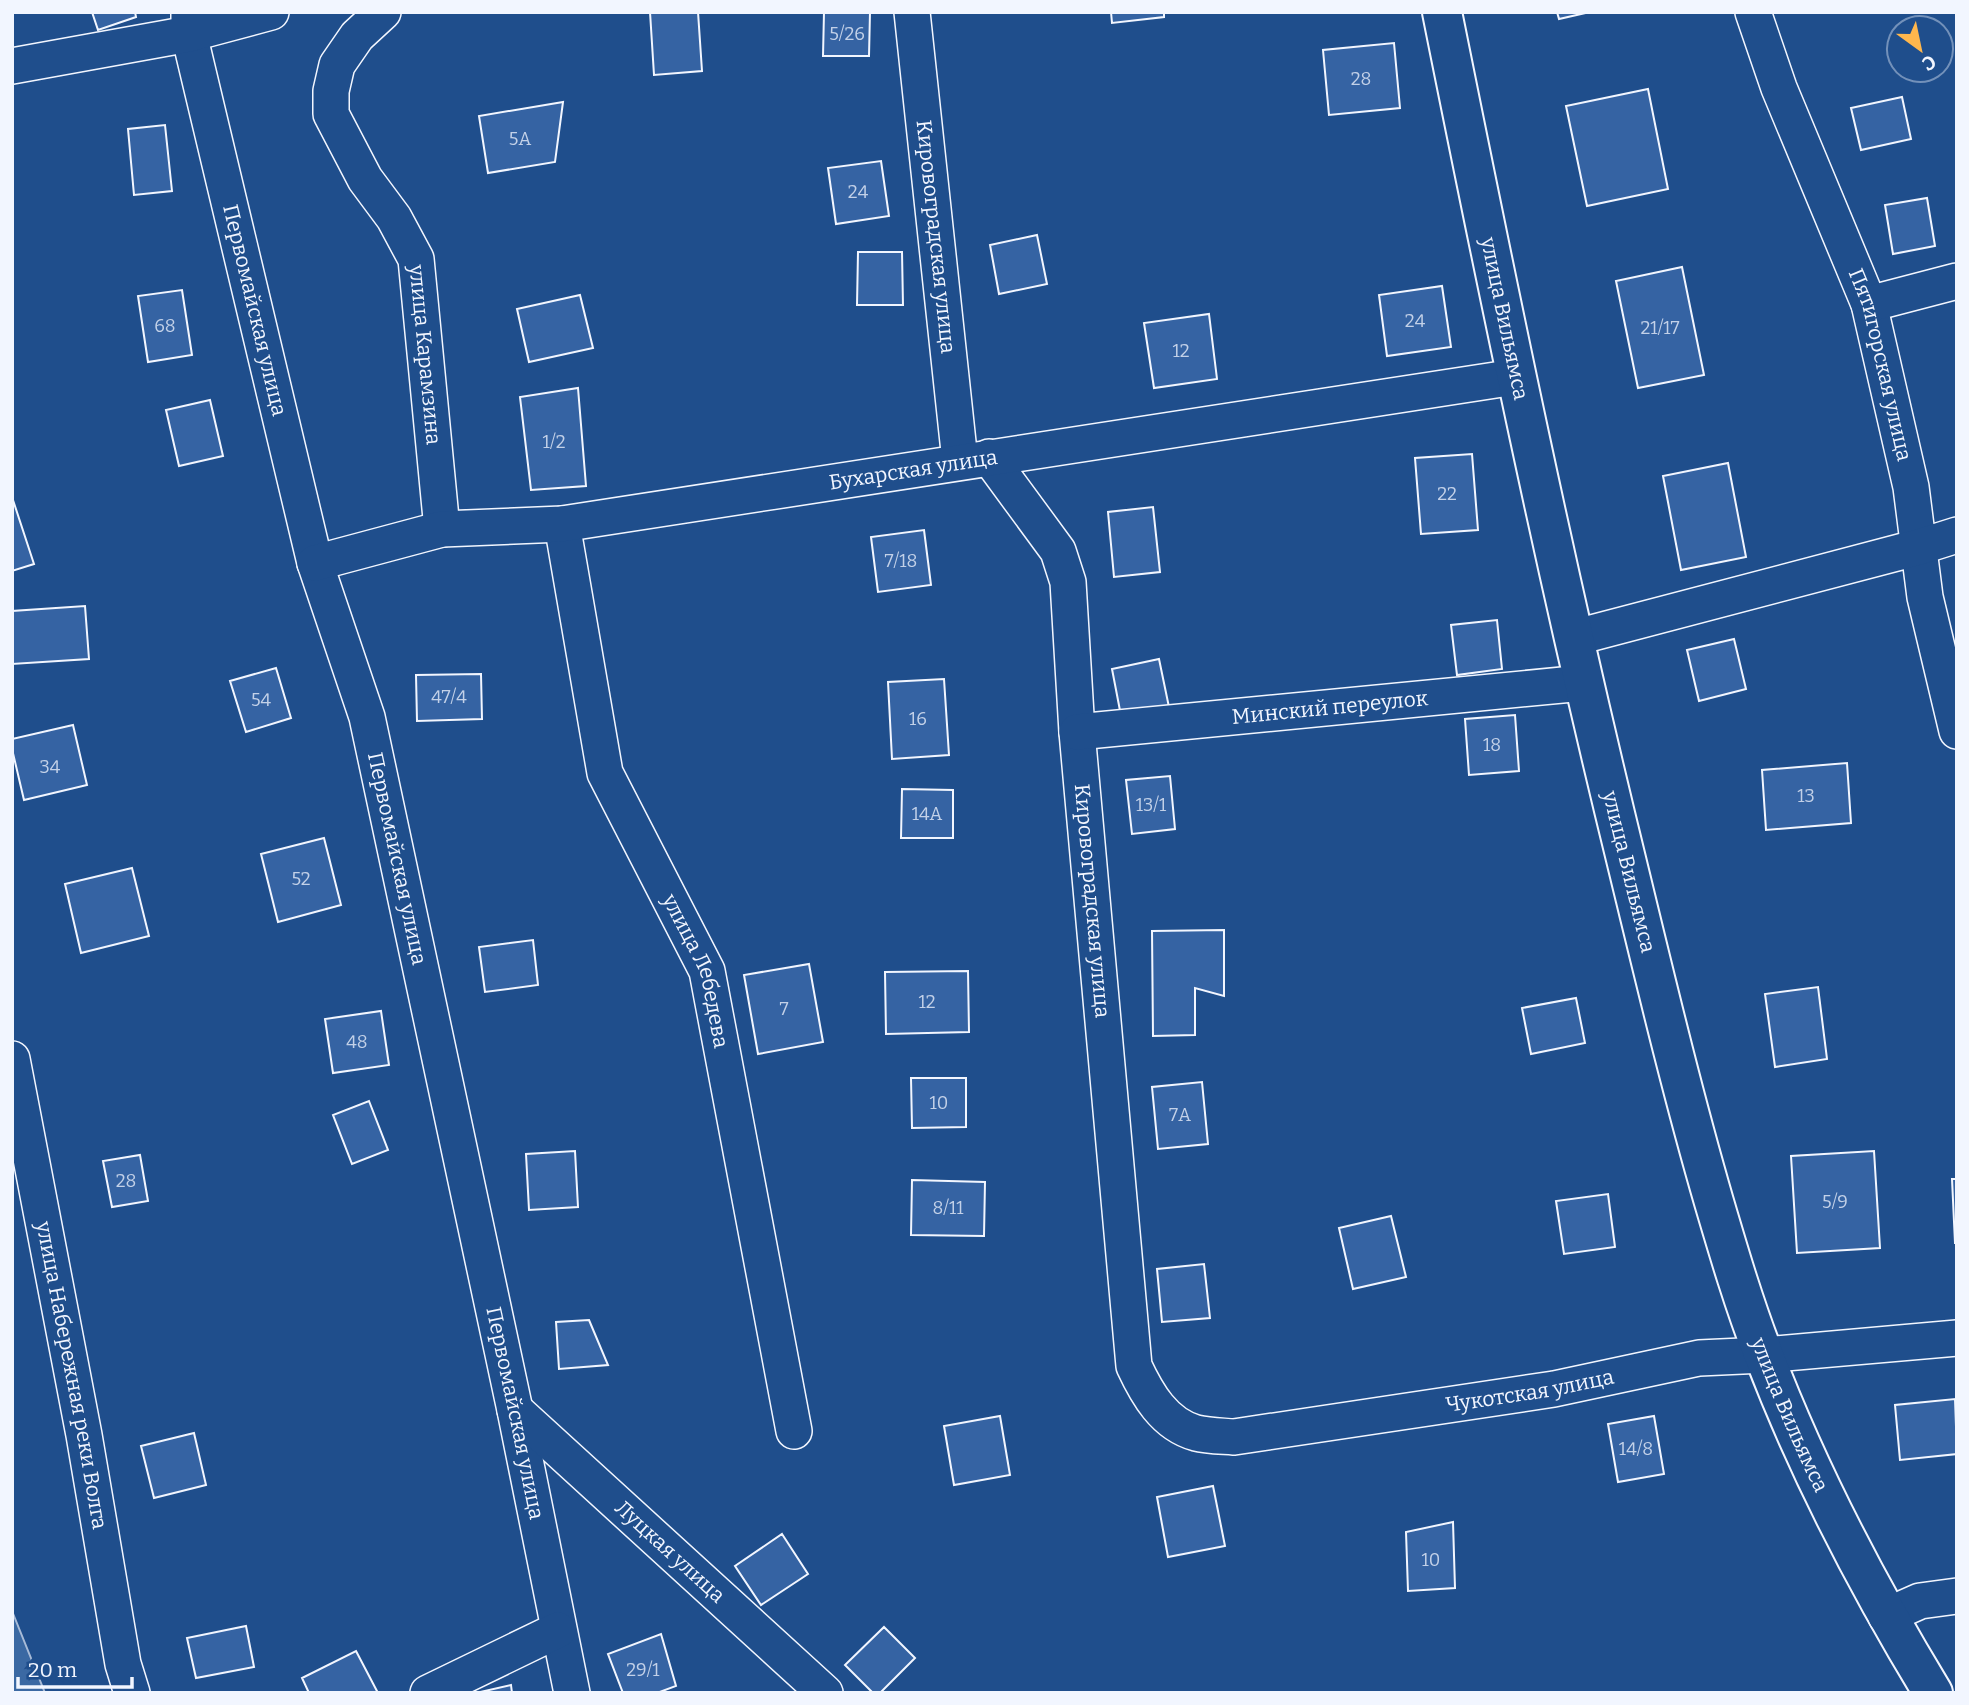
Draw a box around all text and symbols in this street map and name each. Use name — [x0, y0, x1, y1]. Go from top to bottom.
north arrow — [1885, 14, 1955, 84]
house number: 5/26 — [829, 23, 865, 45]
text: С — [1918, 50, 1940, 76]
house number: 28 — [1351, 68, 1371, 90]
street label: Кировоградская улица — [911, 119, 961, 355]
house number: 5А — [509, 128, 531, 150]
house number: 24 — [848, 181, 869, 203]
street label: Первомайская улица — [217, 202, 293, 419]
street label: улица Вильямса — [1475, 234, 1534, 403]
street label: улица Карамзина — [404, 262, 447, 447]
street label: Пятигорская улица — [1843, 265, 1918, 464]
house number: 24 — [1405, 310, 1426, 332]
house number: 68 — [154, 315, 176, 337]
house number: 21/17 — [1640, 317, 1680, 339]
house number: 12 — [1172, 340, 1190, 362]
house number: 1/2 — [543, 431, 565, 453]
street label: Бухарская улица — [827, 444, 1000, 496]
house number: 22 — [1437, 483, 1457, 505]
house number: 7/18 — [885, 550, 917, 572]
street label: Минский переулок — [1231, 685, 1430, 730]
house number: 47/4 — [431, 686, 467, 708]
house number: 54 — [251, 689, 272, 711]
house number: 16 — [909, 708, 927, 730]
house number: 18 — [1483, 734, 1501, 756]
street label: Первомайская улица — [362, 750, 433, 968]
house number: 34 — [40, 756, 61, 778]
street label: Кировоградская улица — [1069, 783, 1116, 1019]
house number: 13 — [1797, 785, 1815, 807]
street label: улица Вильямса — [1597, 787, 1661, 956]
house number: 13/1 — [1136, 794, 1167, 816]
house number: 14А — [912, 803, 943, 825]
house number: 52 — [291, 868, 311, 890]
street label: улица Лебедева — [656, 889, 734, 1051]
house number: 12 — [918, 991, 936, 1013]
house number: 7 — [779, 998, 789, 1020]
house number: 48 — [346, 1031, 368, 1053]
house number: 10 — [930, 1092, 948, 1114]
house number: 7А — [1169, 1104, 1191, 1126]
house number: 28 — [116, 1170, 136, 1192]
house number: 5/9 — [1822, 1191, 1848, 1213]
house number: 8/11 — [932, 1197, 964, 1219]
street label: улица Набережная реки Волга — [30, 1218, 113, 1532]
street label: Первомайская улица — [480, 1304, 550, 1522]
street label: улица Вильямса — [1745, 1333, 1834, 1497]
street label: Чукотская улица — [1444, 1363, 1617, 1418]
house number: 14/8 — [1619, 1438, 1653, 1460]
street label: Луцкая улица — [610, 1495, 731, 1609]
house number: 10 — [1422, 1549, 1440, 1571]
scale bar — [18, 1646, 131, 1690]
text: 20 m — [28, 1657, 77, 1683]
house number: 29/1 — [626, 1659, 660, 1681]

